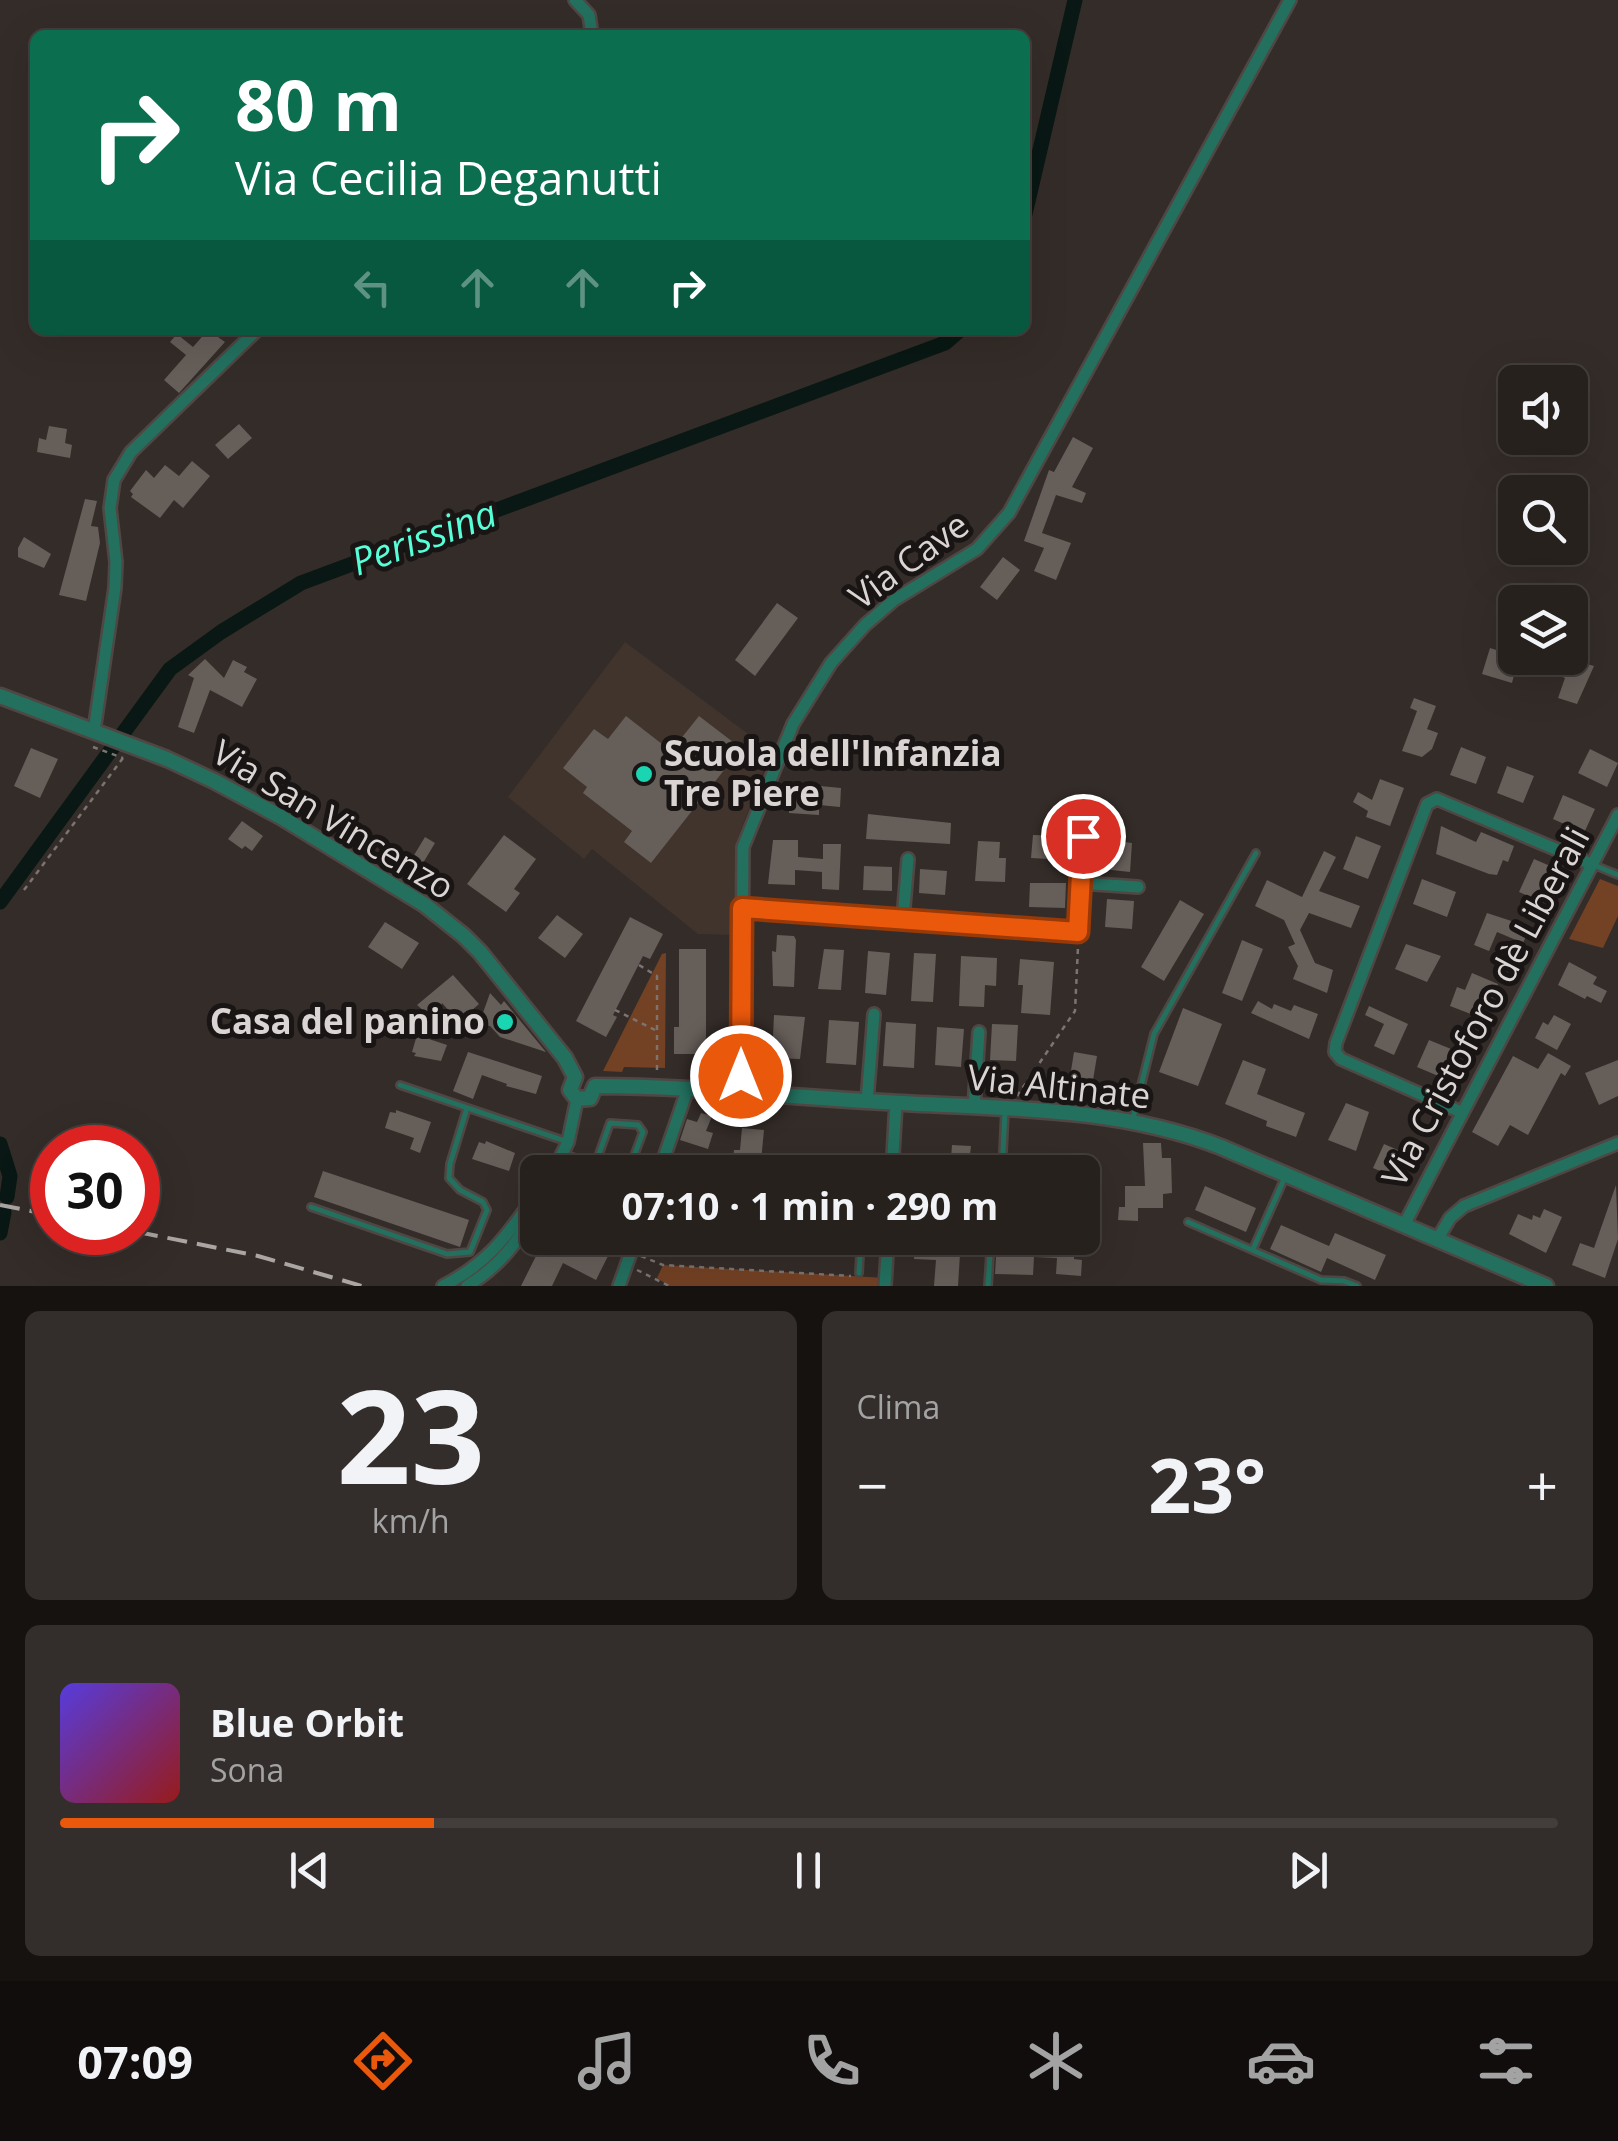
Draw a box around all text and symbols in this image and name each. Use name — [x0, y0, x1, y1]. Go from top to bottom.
text: 80 m — [235, 56, 402, 152]
icon: right — [70, 70, 200, 200]
text: Via Cecilia Deganutti — [235, 147, 662, 208]
icon: left — [345, 260, 400, 315]
icon: ahead — [450, 260, 505, 315]
icon: ahead — [555, 260, 610, 315]
icon: right — [660, 260, 715, 315]
map controls — [1498, 365, 1588, 675]
button: sound — [1498, 365, 1588, 455]
button: search — [1498, 475, 1588, 565]
water label: Perissina — [344, 486, 503, 586]
street label: Via Cave — [839, 501, 977, 619]
button: layers — [1498, 585, 1588, 675]
street label: Via San Vincenzo — [204, 728, 463, 909]
place label: Scuola dell'Infanzia Tre Piere — [664, 729, 1002, 816]
marker: Scuola dell'Infanzia Tre Piere — [633, 763, 655, 785]
pin — [1041, 794, 1126, 879]
icon: arrive — [1056, 809, 1111, 864]
street label: Via Cristoforo dè Liberali — [1370, 818, 1599, 1194]
place label: Casa del panino — [210, 997, 485, 1044]
marker: Casa del panino — [494, 1011, 516, 1033]
position arrow — [689, 1024, 793, 1128]
street label: Via Altinate — [965, 1053, 1153, 1118]
speed limit sign: 30 — [30, 1125, 160, 1255]
text: 07:10 · 1 min · 290 m — [622, 1179, 998, 1231]
text: 23 — [336, 1345, 485, 1522]
text: Clima — [857, 1385, 940, 1428]
text: 23° — [1148, 1433, 1266, 1535]
text: − — [857, 1447, 888, 1522]
text: + — [1527, 1447, 1558, 1522]
text: km/h — [372, 1499, 450, 1542]
text: Blue Orbit — [210, 1696, 404, 1748]
text: Sona — [210, 1748, 284, 1791]
icon: previous — [282, 1843, 337, 1898]
icon: pause — [781, 1843, 836, 1898]
icon: next — [1281, 1843, 1336, 1898]
icon: directions — [348, 2026, 418, 2096]
icon: music — [572, 2026, 642, 2096]
icon: phone — [797, 2026, 867, 2096]
icon: climate — [1021, 2026, 1091, 2096]
icon: car — [1246, 2026, 1316, 2096]
icon: filters — [1471, 2026, 1541, 2096]
text: 07:09 — [77, 2031, 193, 2092]

